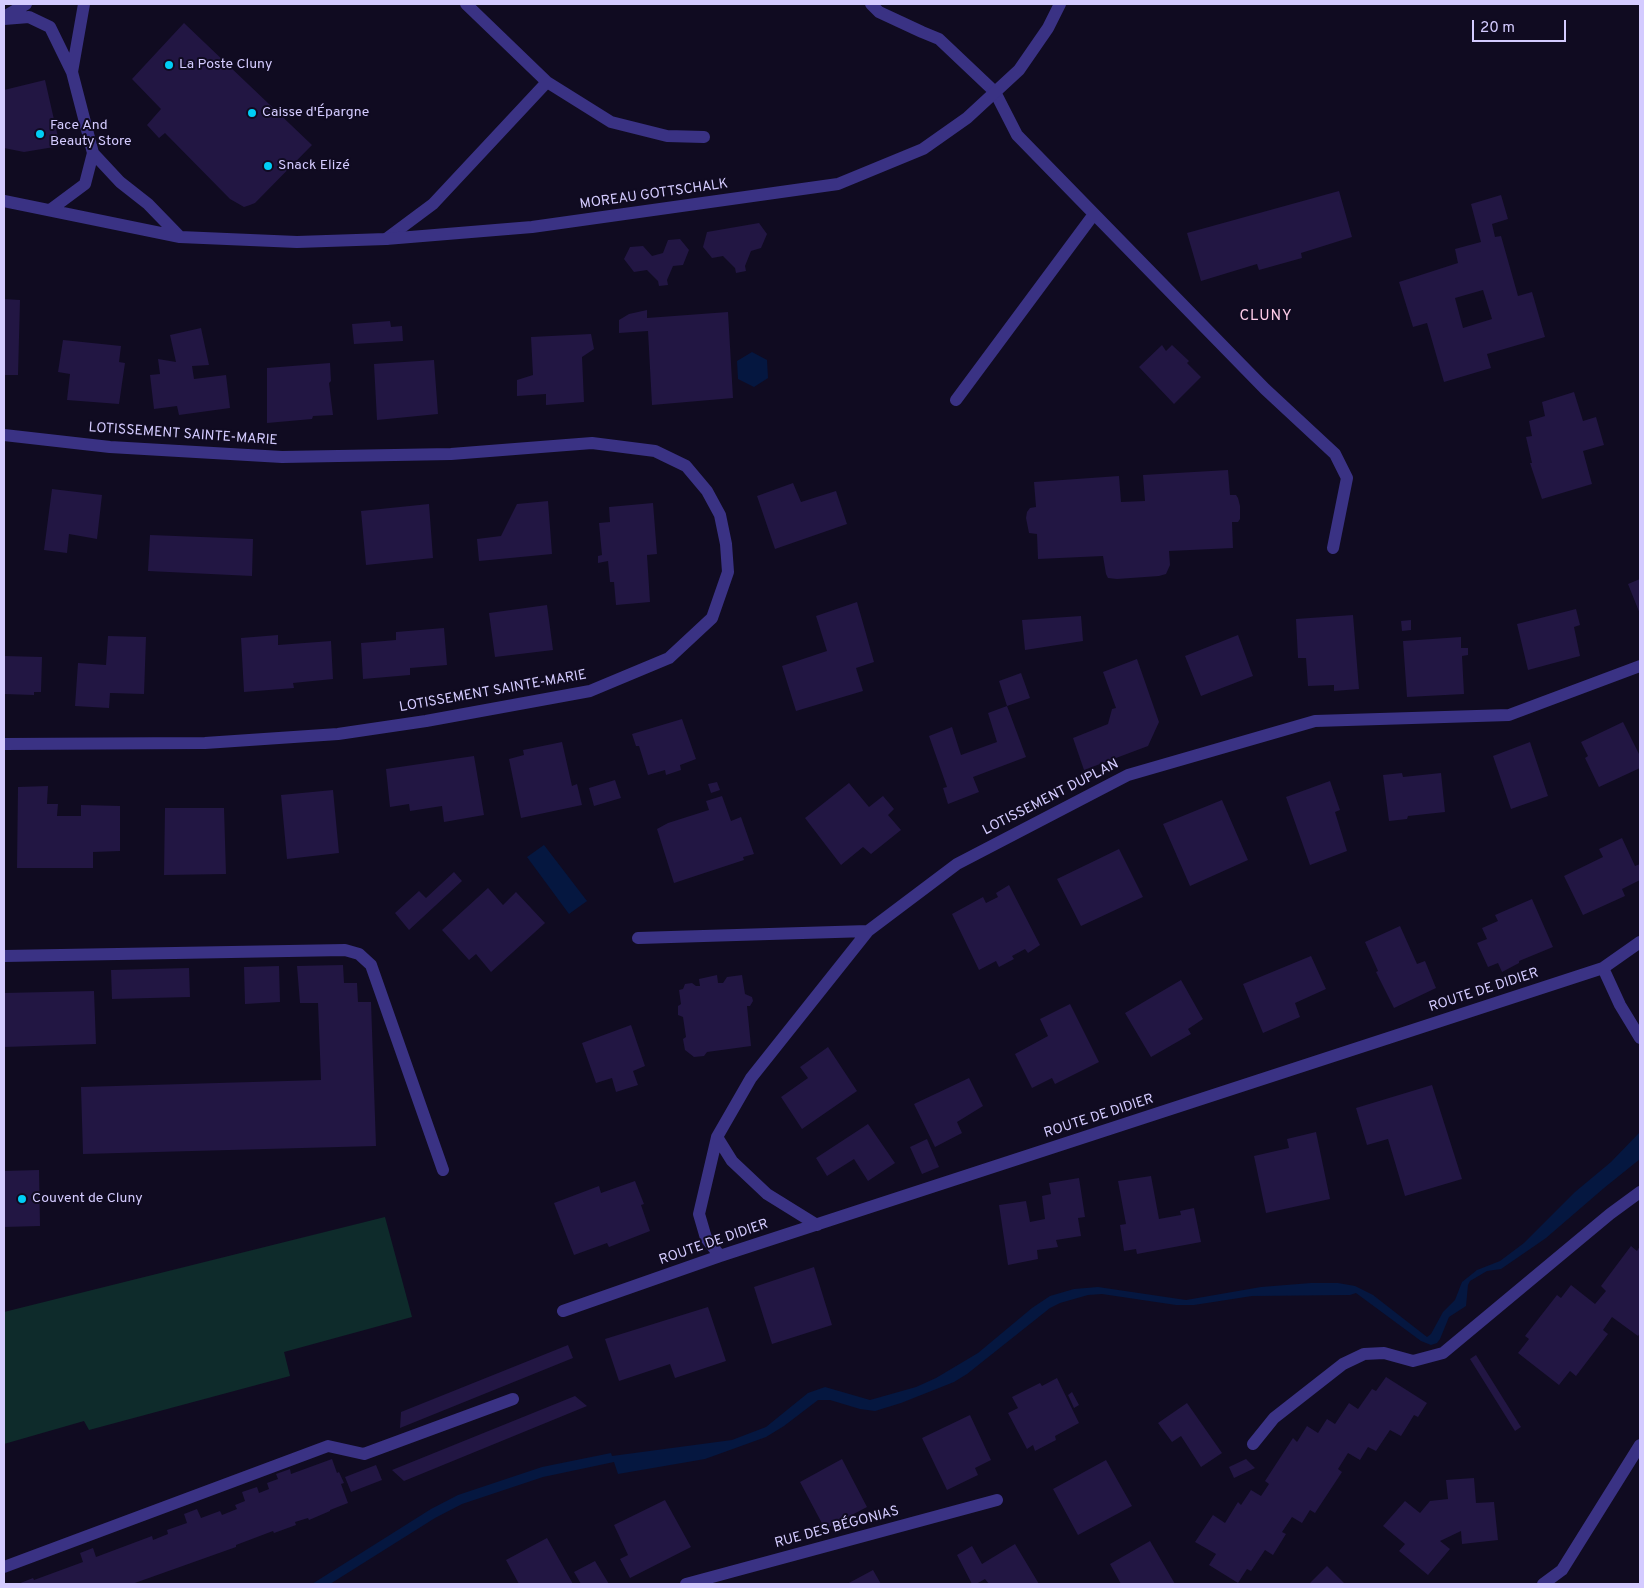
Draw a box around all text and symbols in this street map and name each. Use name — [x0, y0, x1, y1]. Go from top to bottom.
scale bar — [1474, 10, 1568, 42]
text: 20 m — [1480, 19, 1515, 38]
place label: La Poste Cluny — [179, 57, 272, 73]
marker: La Poste Cluny — [163, 59, 175, 71]
place label: Caisse d'Épargne — [262, 105, 369, 121]
marker: Caisse d'Épargne — [246, 107, 258, 119]
place label: Face And Beauty Store — [50, 118, 132, 150]
marker: Face And Beauty Store — [34, 128, 46, 140]
place label: Snack Elizé — [278, 158, 350, 174]
marker: Snack Elizé — [262, 160, 274, 172]
street label: MOREAU GOTTSCHALK — [579, 176, 729, 214]
district label: CLUNY — [1239, 308, 1293, 326]
street label: LOTISSEMENT SAINTE-MARIE — [88, 420, 278, 450]
street label: LOTISSEMENT SAINTE-MARIE — [398, 667, 588, 717]
street label: LOTISSEMENT DUPLAN — [980, 756, 1122, 840]
street label: ROUTE DE DIDIER — [1427, 965, 1541, 1017]
street label: ROUTE DE DIDIER — [1042, 1091, 1156, 1143]
place label: Couvent de Cluny — [32, 1191, 143, 1207]
marker: Couvent de Cluny — [16, 1193, 28, 1205]
street label: ROUTE DE DIDIER — [657, 1216, 771, 1270]
street label: RUE DES BÉGONIAS — [773, 1503, 901, 1553]

